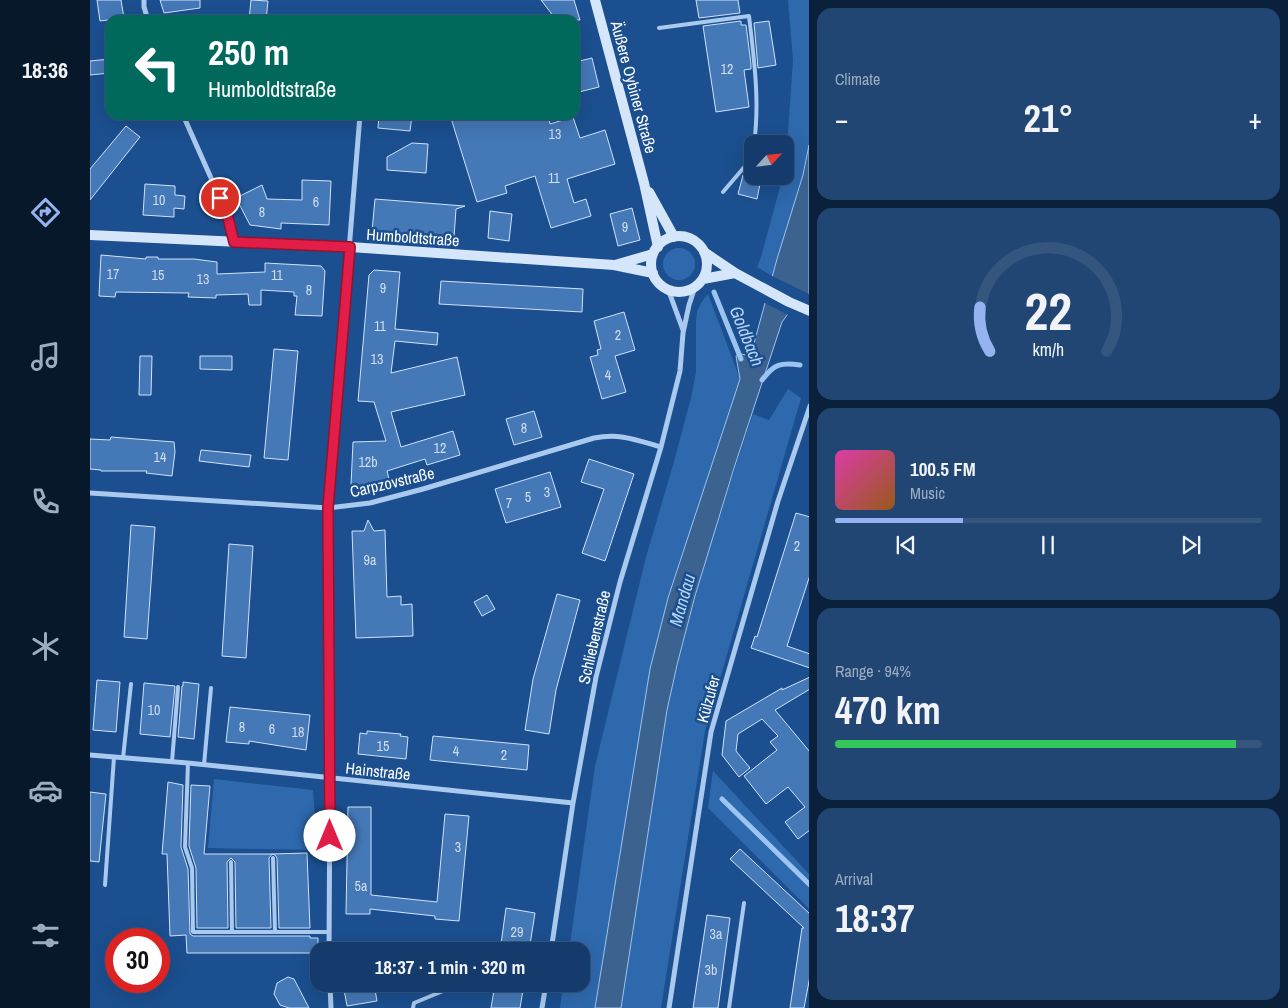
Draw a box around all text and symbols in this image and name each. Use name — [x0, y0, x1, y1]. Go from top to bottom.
street label: Äußere Oybiner Straße — [605, 17, 662, 156]
text: 250 m — [208, 29, 289, 76]
icon: left — [125, 35, 190, 100]
text: 18:36 — [22, 55, 68, 85]
house number: 12 — [721, 60, 733, 78]
text: Climate — [835, 68, 880, 90]
text: Humboldtstraße — [208, 74, 336, 104]
text: 21° — [1024, 93, 1073, 144]
text: − — [835, 100, 848, 138]
text: + — [1249, 100, 1262, 138]
house number: 13 — [549, 125, 561, 143]
north arrow — [744, 135, 794, 185]
map controls — [744, 135, 794, 185]
house number: 11 — [548, 169, 561, 187]
pin — [199, 177, 241, 219]
icon: arrive — [206, 184, 234, 212]
house number: 10 — [153, 191, 165, 209]
house number: 6 — [313, 193, 319, 211]
icon: directions — [28, 195, 63, 230]
house number: 8 — [259, 203, 265, 221]
house number: 9 — [622, 218, 628, 236]
street label: Humboldtstraße — [366, 223, 460, 251]
house number: 17 — [107, 265, 119, 283]
house number: 15 — [152, 266, 164, 284]
house number: 11 — [271, 266, 284, 284]
house number: 13 — [197, 270, 209, 288]
text: 22 — [1025, 276, 1072, 346]
house number: 9 — [380, 279, 386, 297]
house number: 8 — [306, 281, 312, 299]
water label: Goldbach — [724, 302, 770, 370]
house number: 11 — [374, 317, 387, 335]
house number: 2 — [615, 326, 621, 344]
text: km/h — [1033, 338, 1064, 362]
icon: music — [28, 339, 63, 374]
house number: 13 — [371, 350, 383, 368]
house number: 4 — [605, 366, 612, 384]
house number: 8 — [521, 419, 527, 437]
house number: 12 — [434, 439, 446, 457]
house number: 14 — [154, 448, 167, 466]
house number: 12b — [358, 453, 378, 471]
text: 100.5 FM — [910, 456, 976, 482]
street label: Carpzovstraße — [348, 462, 436, 502]
text: Music — [910, 482, 945, 504]
house number: 3 — [544, 483, 550, 501]
icon: phone — [28, 484, 63, 519]
house number: 5 — [525, 488, 531, 506]
house number: 7 — [506, 494, 512, 512]
icon: previous — [892, 531, 920, 559]
icon: pause — [1034, 531, 1062, 559]
icon: next — [1177, 531, 1205, 559]
house number: 2 — [794, 537, 800, 555]
house number: 9a — [364, 551, 377, 569]
water label: Mandau — [663, 571, 701, 629]
street label: Schliebenstraße — [573, 588, 615, 686]
icon: climate — [28, 629, 63, 664]
text: Range · 94% — [835, 660, 911, 682]
street label: Külzufer — [691, 672, 725, 725]
text: 470 km — [835, 685, 941, 736]
house number: 10 — [148, 701, 160, 719]
house number: 8 — [239, 718, 245, 736]
house number: 6 — [269, 720, 275, 738]
house number: 18 — [292, 723, 304, 741]
house number: 15 — [377, 737, 389, 755]
house number: 4 — [453, 742, 460, 760]
house number: 2 — [501, 746, 507, 764]
street label: Hainstraße — [345, 757, 411, 785]
icon: car — [28, 773, 63, 808]
position arrow — [303, 809, 355, 861]
house number: 3 — [455, 838, 461, 856]
text: Arrival — [835, 868, 873, 890]
house number: 5a — [355, 877, 368, 895]
text: 18:37 — [835, 893, 915, 944]
icon: filters — [28, 918, 63, 953]
house number: 29 — [511, 923, 523, 941]
house number: 3a — [710, 925, 723, 943]
speed limit sign: 30 — [105, 928, 170, 993]
text: 18:37 · 1 min · 320 m — [375, 954, 525, 980]
house number: 3b — [705, 961, 717, 979]

